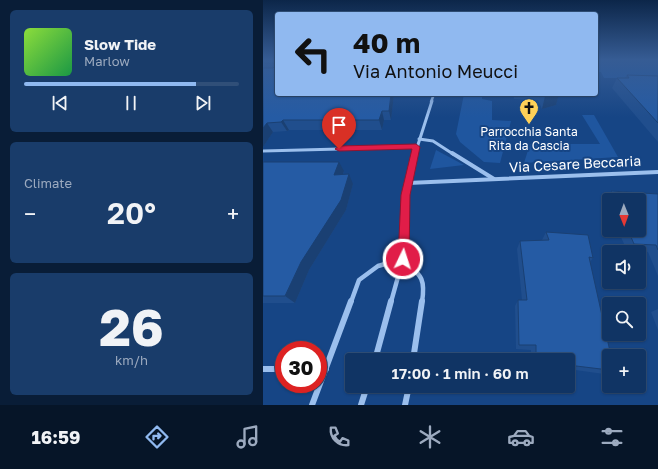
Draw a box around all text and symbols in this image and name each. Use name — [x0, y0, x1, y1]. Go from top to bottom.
text: 40 m — [353, 26, 420, 59]
icon: left — [287, 28, 339, 80]
text: Slow Tide — [84, 35, 156, 53]
text: Marlow — [84, 53, 130, 69]
text: Via Antonio Meucci — [353, 60, 518, 82]
icon: previous — [49, 92, 71, 114]
icon: pause — [120, 92, 142, 114]
icon: next — [192, 92, 214, 114]
church icon: Parrocchia Santa Rita da Cascia — [518, 97, 540, 125]
pin — [322, 108, 356, 149]
icon: arrive — [328, 114, 350, 136]
place label: Parrocchia Santa Rita da Cascia — [480, 124, 578, 153]
street label: Via Cesare Beccaria — [508, 152, 641, 175]
text: Climate — [24, 175, 72, 191]
north arrow — [602, 193, 646, 237]
map controls — [602, 193, 646, 393]
text: 20° — [107, 195, 156, 231]
text: − — [24, 200, 36, 227]
text: + — [227, 200, 239, 227]
position arrow — [382, 238, 424, 280]
button: sound — [602, 245, 646, 289]
text: 26 — [99, 295, 164, 357]
button: search — [602, 297, 646, 341]
speed limit sign: 30 — [275, 341, 327, 393]
button: + — [602, 349, 646, 393]
text: km/h — [115, 352, 148, 368]
text: 17:00 · 1 min · 60 m — [391, 364, 529, 382]
icon: directions — [143, 423, 171, 451]
icon: music — [234, 423, 262, 451]
icon: phone — [325, 423, 353, 451]
icon: climate — [416, 423, 444, 451]
icon: car — [507, 423, 535, 451]
icon: filters — [598, 423, 626, 451]
text: 16:59 — [32, 426, 80, 448]

